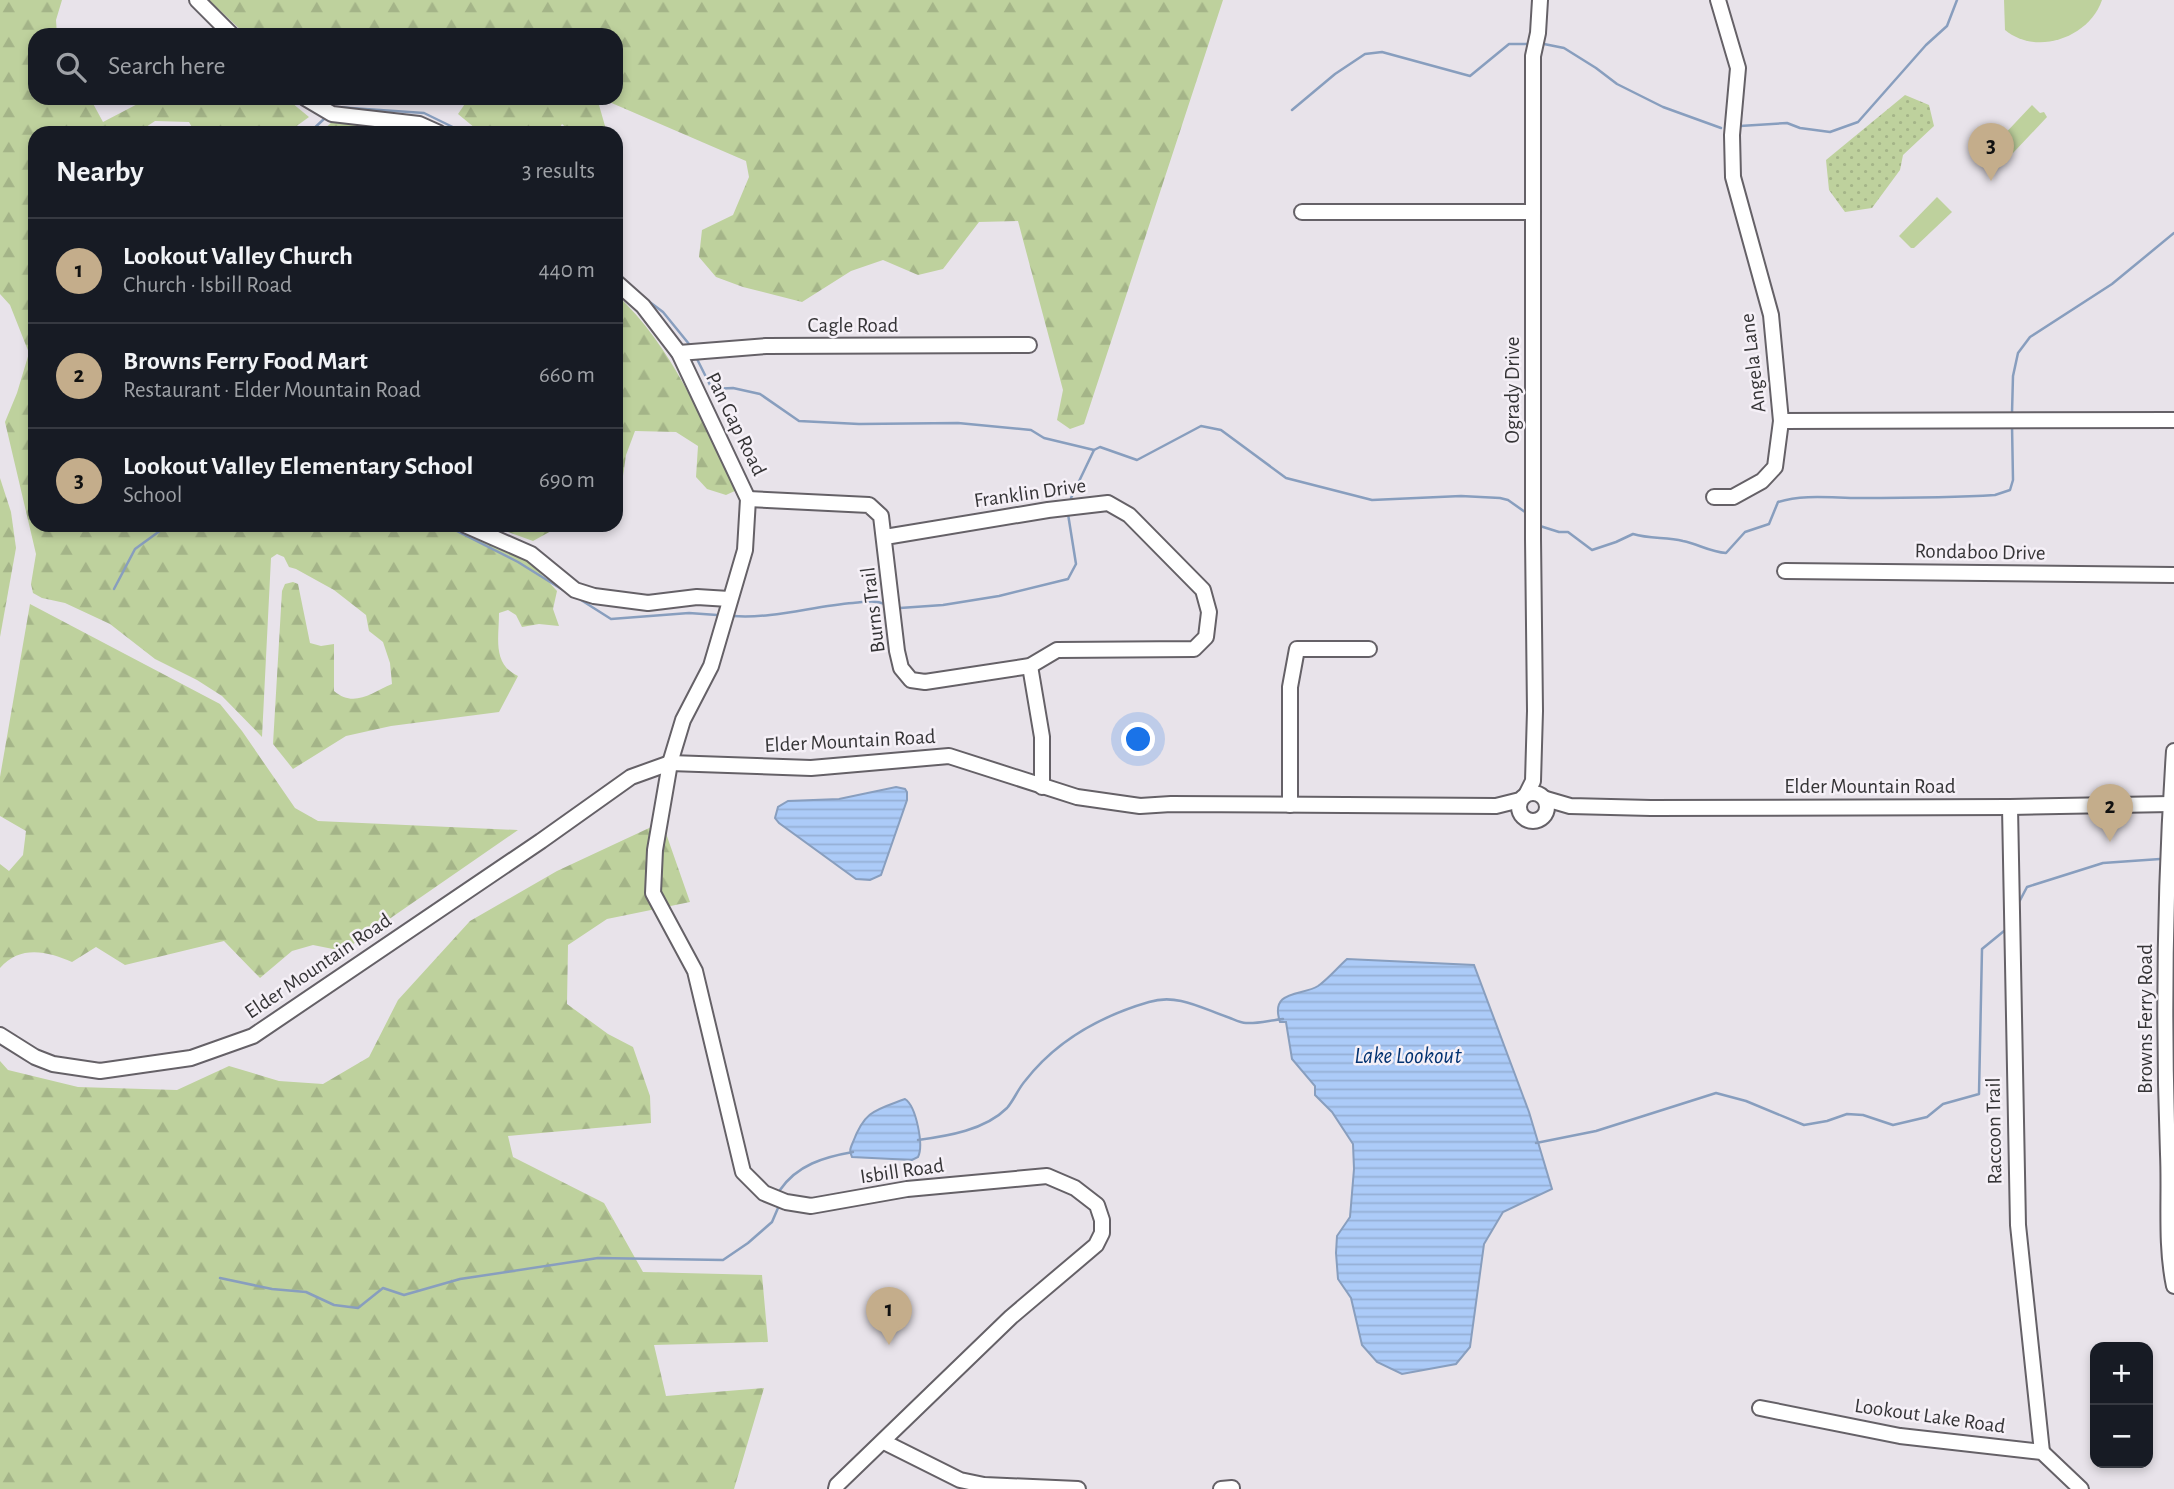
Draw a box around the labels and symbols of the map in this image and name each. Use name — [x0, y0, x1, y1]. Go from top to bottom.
pin: 3 — [1968, 123, 2014, 181]
street label: Angela Lane — [1736, 312, 1770, 414]
street label: Cagle Road — [808, 315, 899, 336]
street label: Ogrady Drive — [1502, 337, 1523, 443]
street label: Pan Gap Road — [702, 369, 770, 479]
street label: Franklin Drive — [973, 475, 1087, 511]
street label: Rondaboo Drive — [1914, 540, 2046, 564]
street label: Burns Trail — [857, 566, 889, 654]
your location — [1121, 722, 1155, 756]
street label: Elder Mountain Road — [764, 726, 936, 756]
street label: Elder Mountain Road — [1784, 776, 1956, 797]
pin: 2 — [2087, 784, 2133, 842]
street label: Elder Mountain Road — [241, 909, 395, 1023]
street label: Browns Ferry Road — [2135, 944, 2156, 1094]
water label: Lake Lookout — [1354, 1045, 1462, 1068]
street label: Raccoon Trail — [1983, 1077, 2005, 1185]
street label: Isbill Road — [859, 1155, 945, 1187]
pin: 1 — [866, 1287, 912, 1345]
street label: Lookout Lake Road — [1853, 1395, 2007, 1437]

